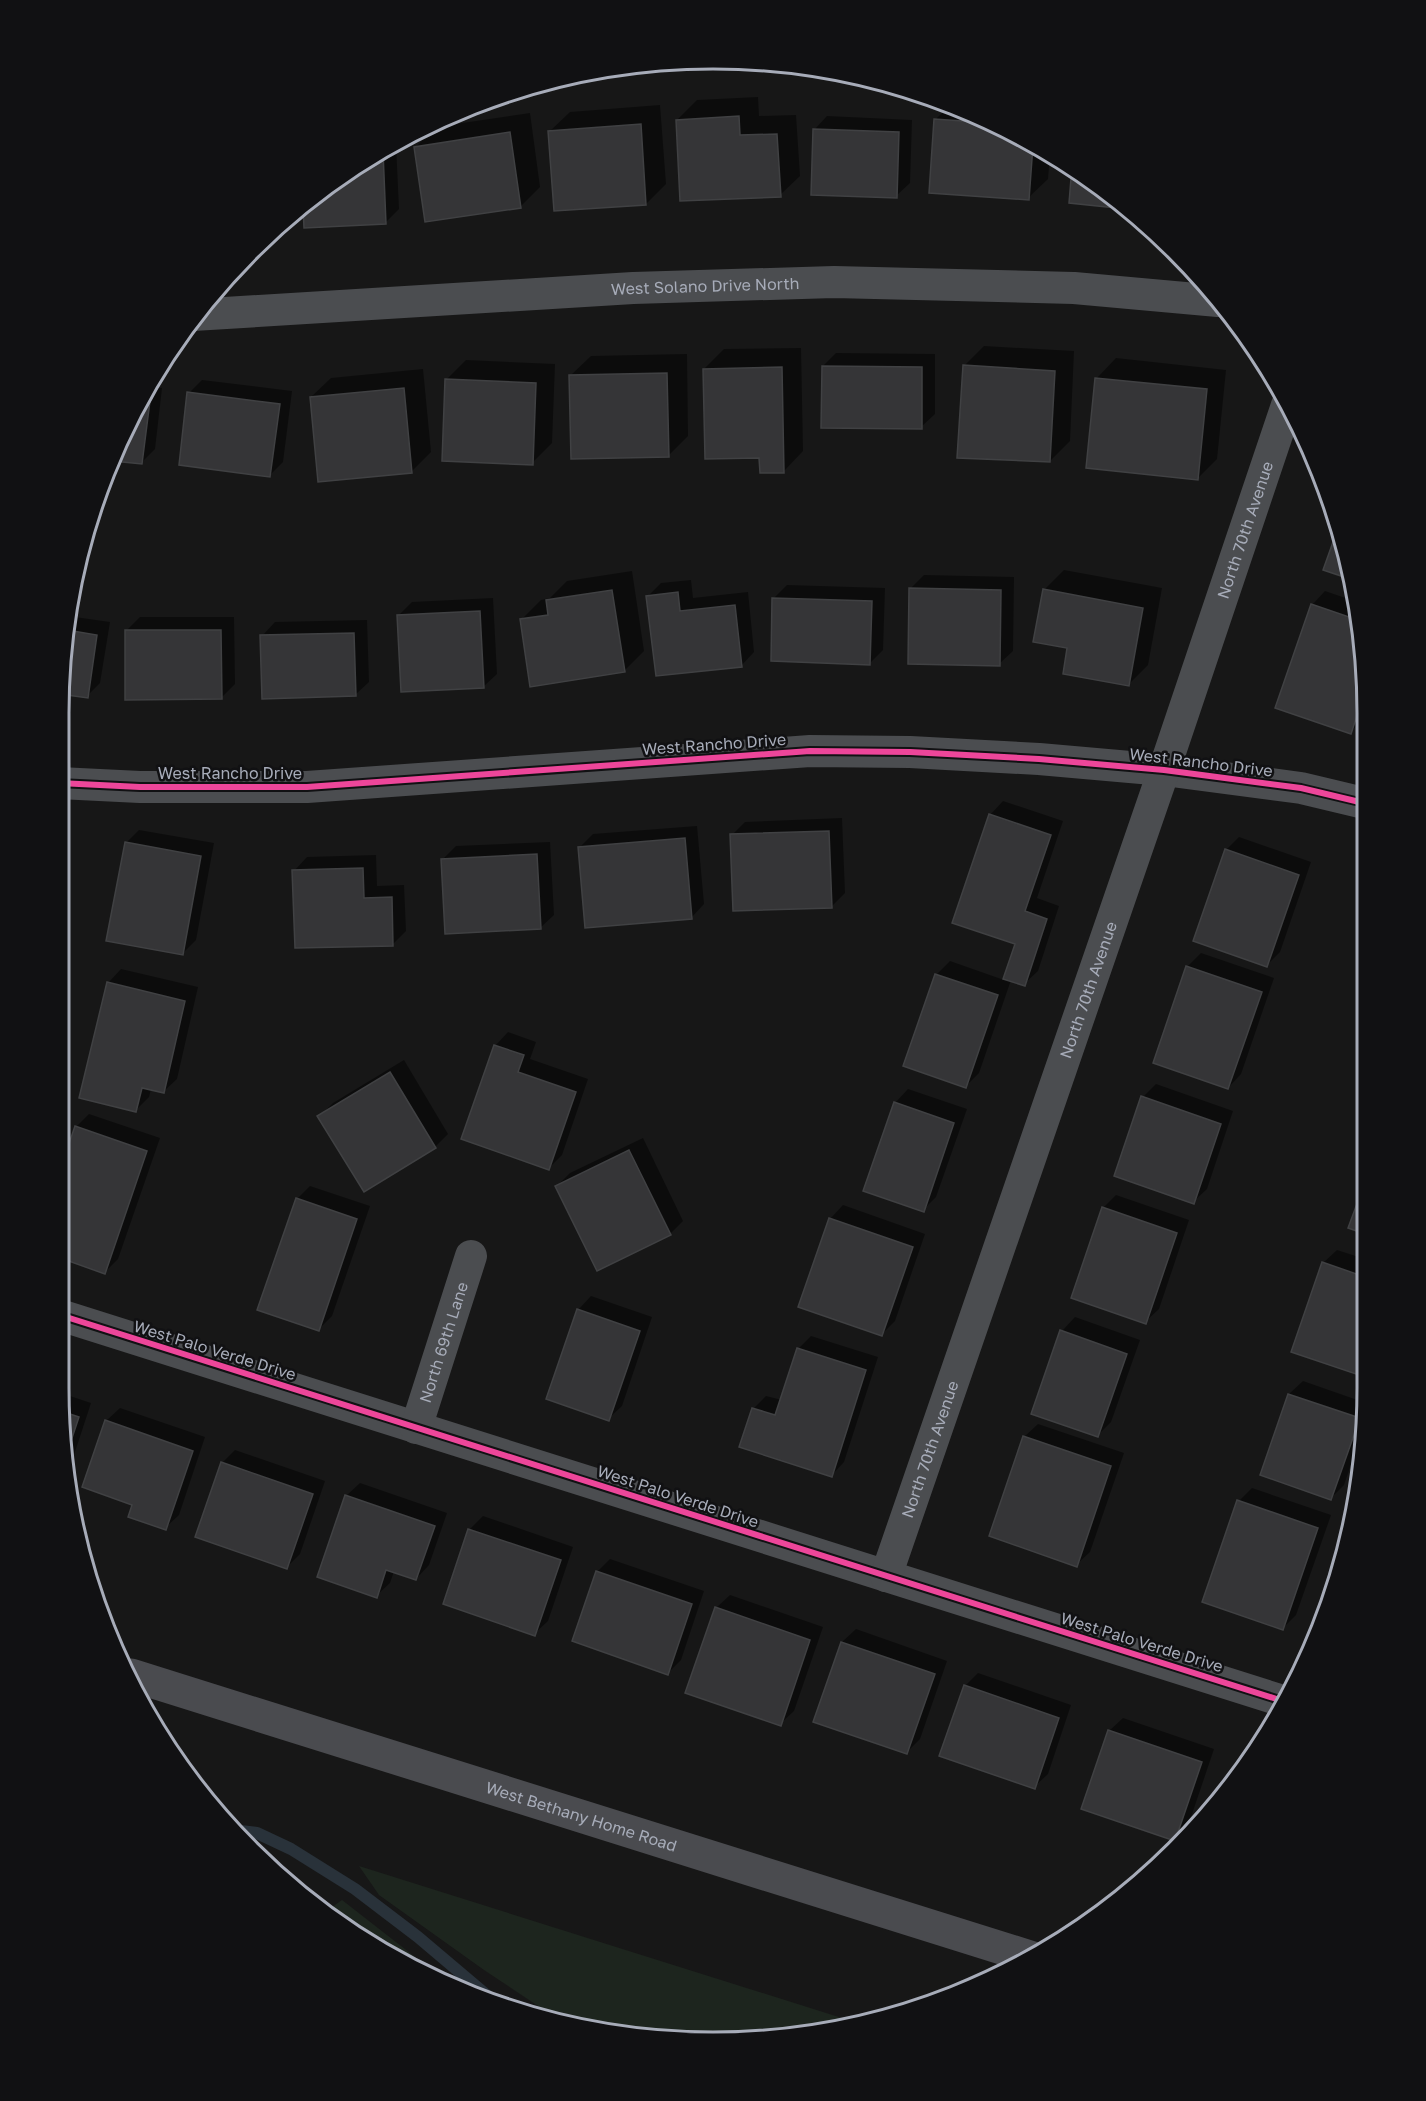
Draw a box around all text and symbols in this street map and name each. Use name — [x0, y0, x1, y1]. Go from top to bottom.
street label: West Solano Drive North — [610, 273, 800, 299]
street label: North 70th Avenue — [1212, 459, 1277, 601]
street label: West Rancho Drive — [641, 729, 787, 759]
street label: West Rancho Drive — [1128, 743, 1274, 781]
street label: West Rancho Drive — [158, 763, 302, 783]
street label: North 70th Avenue — [1055, 919, 1121, 1061]
street label: North 69th Lane — [415, 1279, 472, 1405]
street label: West Palo Verde Drive — [131, 1316, 299, 1384]
street label: North 70th Avenue — [897, 1378, 963, 1521]
street label: West Palo Verde Drive — [595, 1460, 761, 1532]
street label: West Palo Verde Drive — [1058, 1608, 1226, 1676]
street label: West Bethany Home Road — [483, 1777, 679, 1856]

